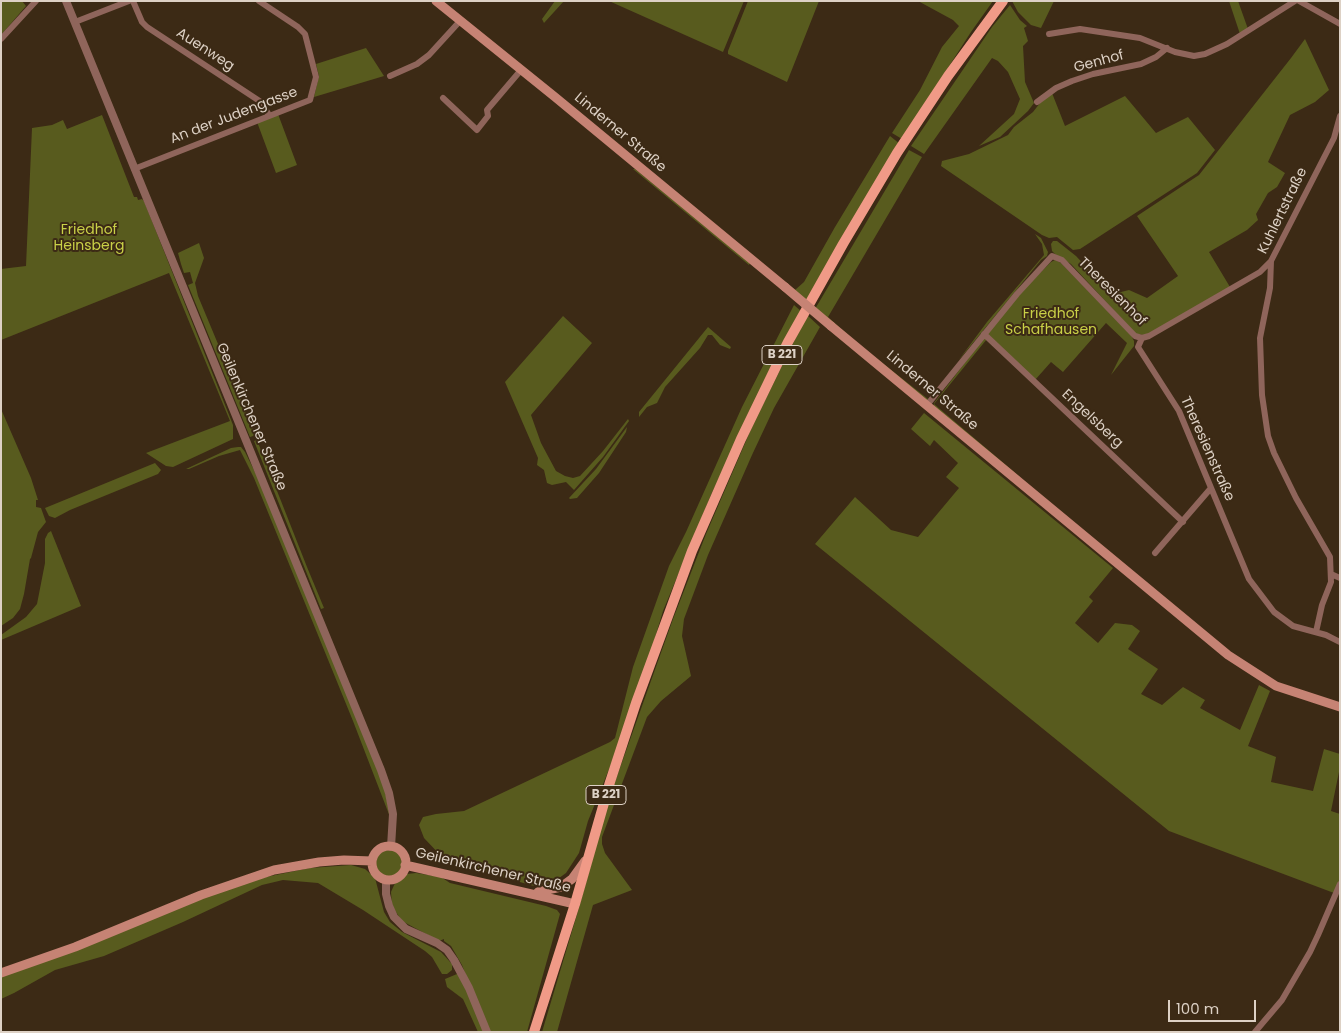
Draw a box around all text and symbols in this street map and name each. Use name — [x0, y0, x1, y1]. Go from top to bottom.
street label: Auenweg — [173, 25, 237, 75]
street label: Genhof — [1072, 47, 1126, 77]
street label: An der Judengasse — [168, 84, 300, 148]
street label: Linderner Straße — [571, 90, 669, 176]
street label: Kuhlertstraße — [1255, 165, 1311, 257]
park label: Friedhof Heinsberg — [54, 222, 124, 254]
street label: Theresienhof — [1074, 254, 1150, 330]
park label: Friedhof Schafhausen — [1005, 306, 1097, 338]
street label: Geilenkirchener Straße — [212, 341, 290, 493]
road number: B 221 — [762, 346, 802, 364]
street label: Linderner Straße — [883, 348, 981, 434]
street label: Engelsberg — [1058, 386, 1126, 452]
street label: Theresienstraße — [1176, 394, 1238, 504]
road number: B 221 — [586, 786, 626, 804]
street label: Geilenkirchener Straße — [414, 845, 572, 897]
scale bar — [1171, 990, 1258, 1022]
text: 100 m — [1176, 998, 1219, 1019]

